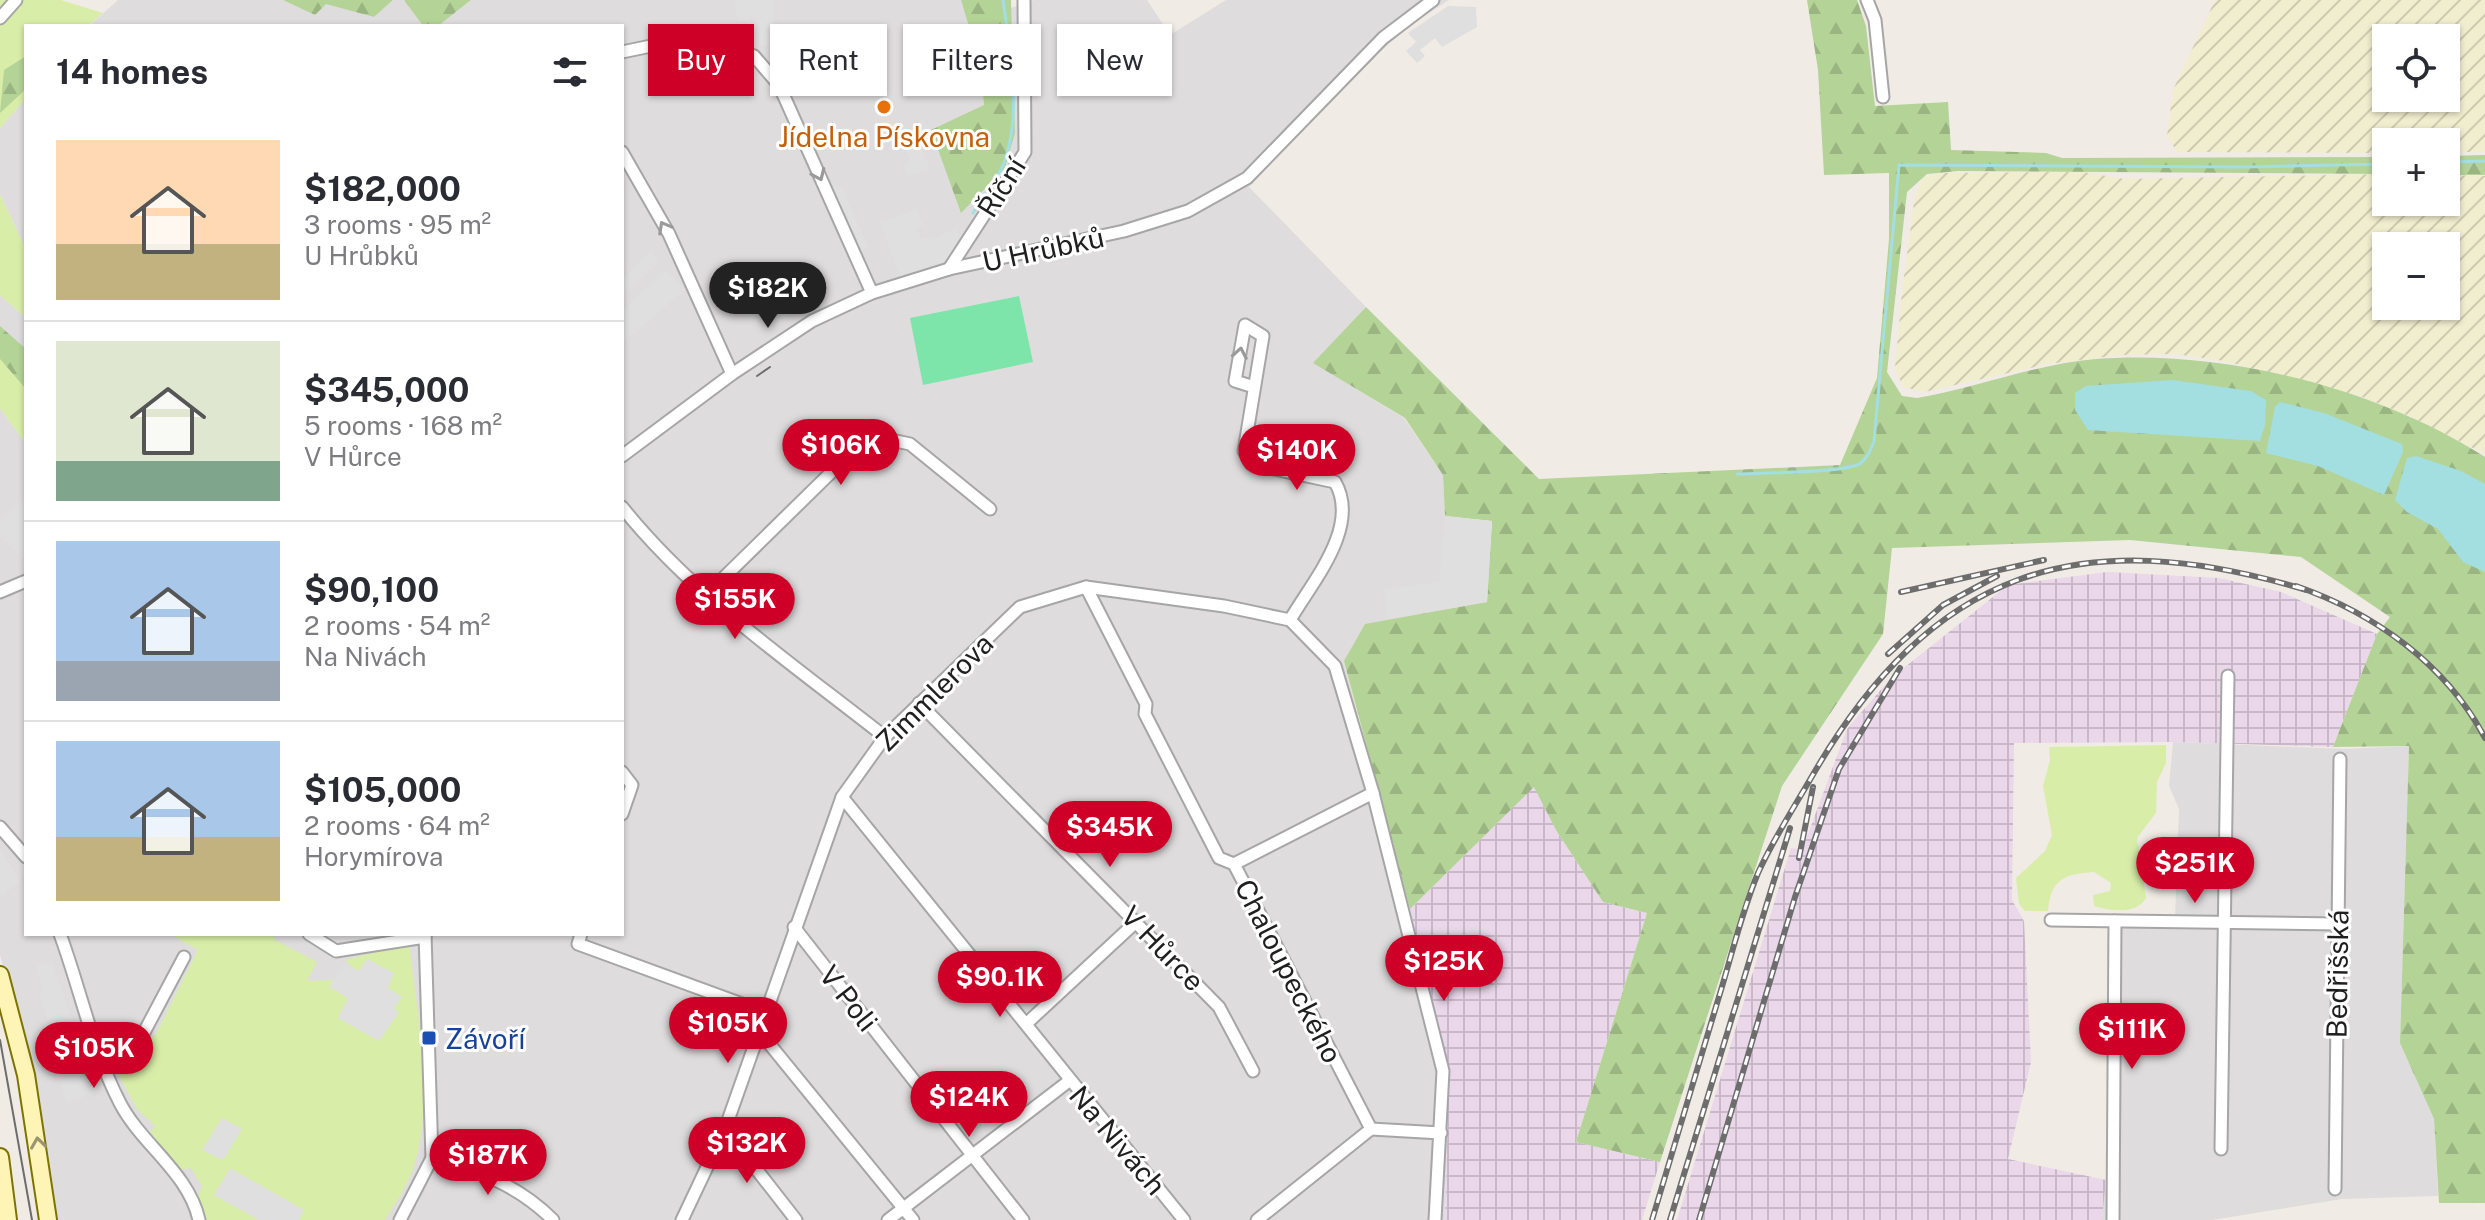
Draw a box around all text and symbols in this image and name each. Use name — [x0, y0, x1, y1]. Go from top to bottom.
chip: Buy — [648, 24, 754, 96]
chip: Rent — [770, 24, 887, 96]
chip: Filters — [903, 24, 1041, 96]
chip: New — [1057, 24, 1172, 96]
map controls — [2372, 24, 2460, 320]
button: locate — [2372, 24, 2460, 112]
icon: filters — [548, 50, 592, 94]
text: 14 homes — [56, 52, 208, 92]
marker: Jídelna Pískovna — [875, 98, 893, 116]
place label: Jídelna Pískovna — [778, 120, 990, 153]
button: + — [2372, 128, 2460, 216]
street label: Říční — [970, 150, 1033, 223]
one-way arrow — [810, 167, 826, 182]
text: $182,000 — [304, 169, 461, 209]
icon: home — [120, 172, 216, 268]
text: 3 rooms · 95 m² — [304, 209, 491, 240]
one-way arrow — [659, 220, 674, 235]
street label: U Hrůbků — [979, 220, 1107, 278]
button: − — [2372, 232, 2460, 320]
text: U Hrůbků — [304, 240, 419, 271]
pin: $182K — [712, 262, 824, 330]
text: $182K — [727, 272, 809, 303]
one-way arrow — [1231, 346, 1248, 359]
text: $345,000 — [304, 370, 469, 410]
icon: home — [120, 373, 216, 469]
text: 5 rooms · 168 m² — [304, 410, 502, 441]
pin: $106K — [785, 419, 897, 487]
pin: $140K — [1241, 424, 1353, 492]
text: $106K — [800, 429, 882, 460]
text: $140K — [1256, 434, 1338, 465]
text: V Hůrce — [304, 441, 402, 472]
text: $90,100 — [304, 570, 439, 610]
icon: home — [120, 573, 216, 669]
pin: $155K — [679, 573, 791, 641]
text: $155K — [694, 583, 776, 614]
text: 2 rooms · 54 m² — [304, 610, 490, 641]
street label: Zimmlerova — [869, 627, 999, 757]
text: Na Nivách — [304, 641, 426, 672]
text: $105,000 — [304, 770, 462, 810]
icon: home — [120, 773, 216, 869]
pin: $345K — [1054, 801, 1166, 869]
text: 2 rooms · 64 m² — [304, 810, 490, 841]
text: $345K — [1066, 811, 1154, 842]
pin: $251K — [2139, 837, 2251, 905]
text: Horymírova — [304, 841, 443, 872]
text: $251K — [2154, 847, 2236, 878]
street label: Chaloupeckého — [1229, 874, 1349, 1068]
street label: V Hůrce — [1115, 899, 1211, 997]
street label: Bedřišská — [2319, 909, 2355, 1039]
pin: $125K — [1388, 935, 1500, 1003]
text: $125K — [1403, 945, 1485, 976]
pin: $90.1K — [935, 951, 1065, 1019]
street label: V Poli — [813, 959, 885, 1037]
text: $90.1K — [956, 961, 1044, 992]
pin: $105K — [672, 997, 784, 1065]
pin: $111K — [2076, 1003, 2188, 1071]
text: $105K — [687, 1007, 769, 1038]
text: $111K — [2097, 1013, 2167, 1044]
pin: $105K — [38, 1022, 150, 1090]
place label: Závoří — [445, 1022, 527, 1055]
marker: Závoří — [420, 1029, 438, 1047]
text: $105K — [53, 1032, 135, 1063]
pin: $124K — [913, 1071, 1025, 1139]
street label: Na Nivách — [1063, 1079, 1173, 1201]
text: $124K — [928, 1081, 1010, 1112]
pin: $132K — [691, 1117, 803, 1185]
text: $132K — [706, 1127, 788, 1158]
pin: $187K — [432, 1129, 544, 1197]
one-way arrow — [30, 1136, 47, 1149]
text: $187K — [448, 1139, 528, 1170]

